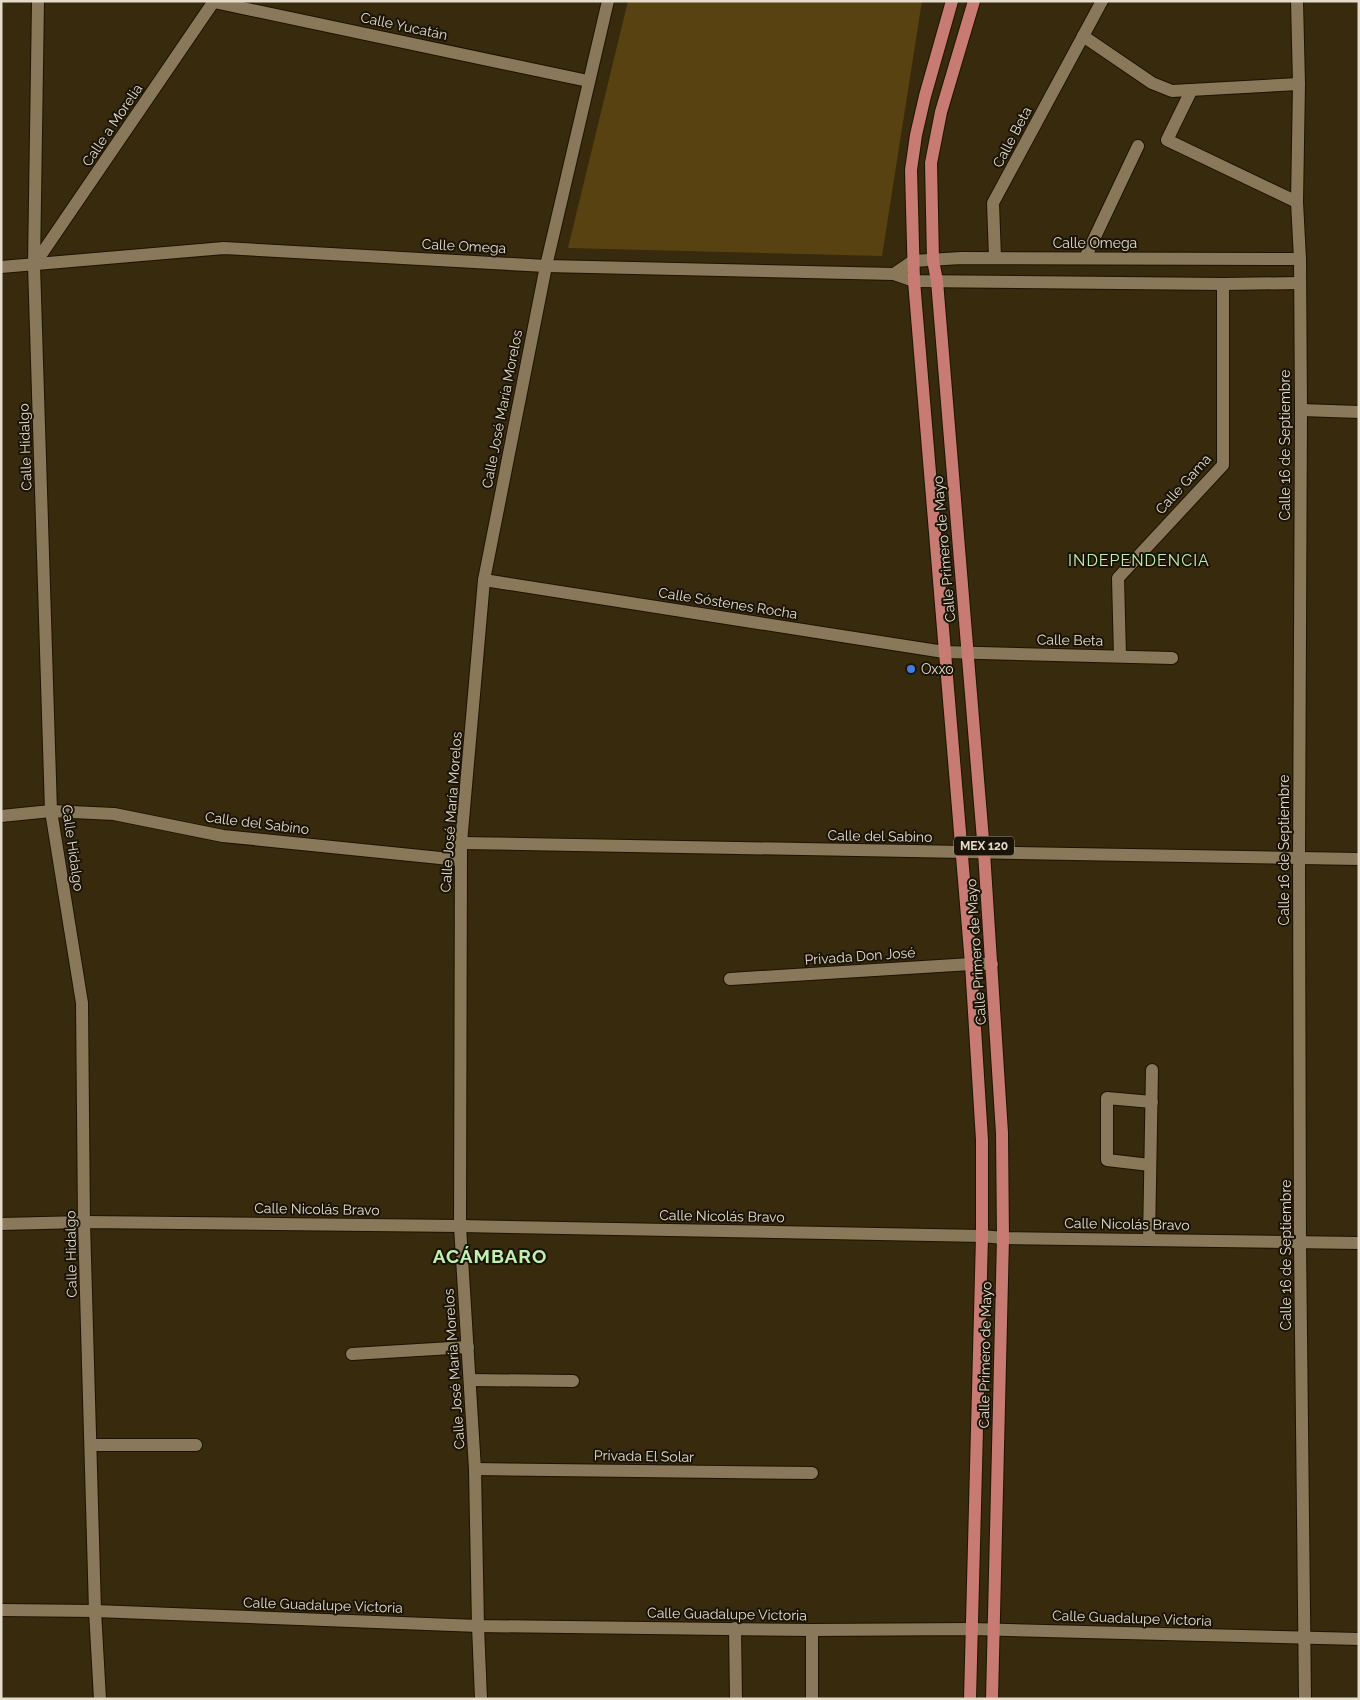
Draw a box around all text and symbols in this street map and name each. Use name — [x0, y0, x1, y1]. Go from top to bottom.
street label: Calle Yucatán — [359, 9, 449, 43]
street label: Calle a Morelia — [79, 81, 145, 169]
street label: Calle Beta — [989, 104, 1035, 170]
street label: Calle Omega — [1053, 235, 1137, 251]
street label: Calle Omega — [421, 236, 507, 256]
street label: Calle José María Morelos — [479, 328, 525, 490]
street label: Calle 16 de Septiembre — [1277, 370, 1293, 520]
street label: Calle Hidalgo — [15, 403, 35, 491]
street label: Calle Gama — [1152, 451, 1214, 517]
street label: Calle Primero de Mayo — [930, 475, 958, 623]
district label: INDEPENDENCIA — [1068, 551, 1210, 570]
street label: Calle Sóstenes Rocha — [657, 584, 799, 622]
street label: Calle Beta — [1037, 631, 1103, 649]
place label: Oxxo — [921, 661, 954, 677]
marker: Oxxo — [905, 663, 917, 675]
street label: Calle José María Morelos — [437, 731, 465, 893]
street label: Calle 16 de Septiembre — [1276, 775, 1292, 925]
street label: Calle Hidalgo — [59, 804, 87, 892]
street label: Calle del Sabino — [204, 809, 310, 837]
street label: Calle del Sabino — [827, 827, 933, 845]
road number: MEX 120 — [954, 836, 1014, 856]
street label: Calle Primero de Mayo — [963, 878, 989, 1026]
street label: Privada Don José — [804, 944, 916, 968]
street label: Calle 16 de Septiembre — [1278, 1180, 1294, 1330]
street label: Calle Nicolás Bravo — [254, 1200, 380, 1218]
street label: Calle Nicolás Bravo — [659, 1207, 785, 1225]
street label: Calle Hidalgo — [62, 1210, 80, 1298]
street label: Calle Nicolás Bravo — [1064, 1215, 1190, 1233]
district label: ACÁMBARO — [433, 1245, 547, 1267]
street label: Calle Primero de Mayo — [976, 1281, 994, 1429]
street label: Calle José María Morelos — [440, 1288, 468, 1450]
street label: Privada El Solar — [594, 1447, 694, 1465]
street label: Calle Guadalupe Victoria — [243, 1594, 403, 1616]
street label: Calle Guadalupe Victoria — [647, 1605, 807, 1623]
street label: Calle Guadalupe Victoria — [1052, 1607, 1212, 1629]

